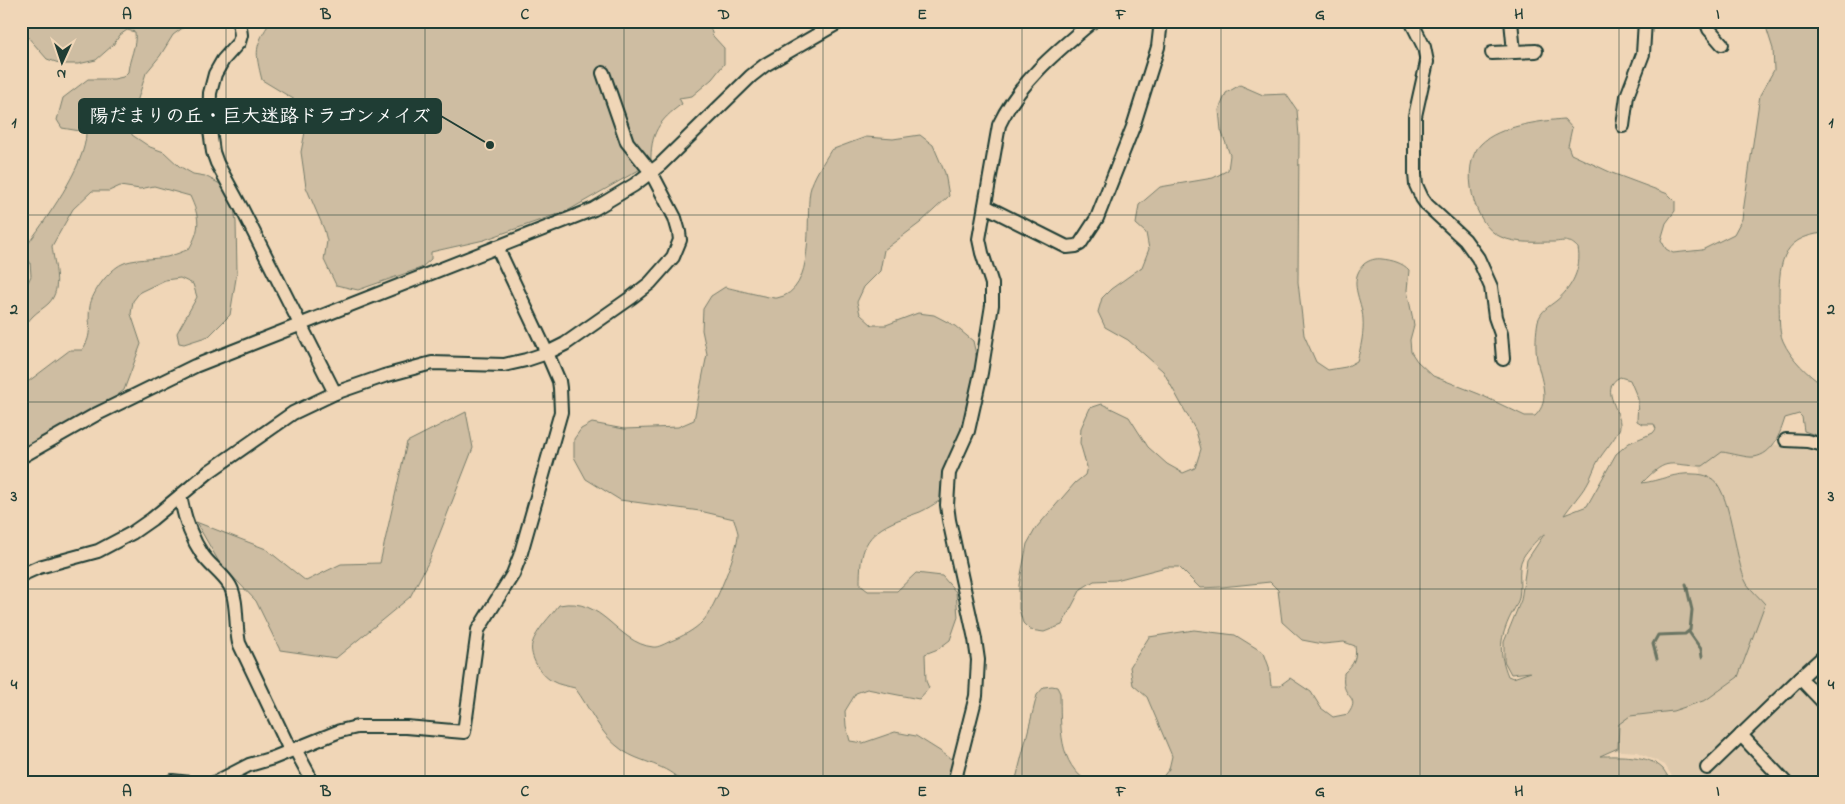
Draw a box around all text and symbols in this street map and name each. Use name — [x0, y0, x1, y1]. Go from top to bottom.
text: A — [122, 3, 132, 27]
text: B — [320, 3, 332, 27]
text: C — [521, 3, 530, 27]
text: D — [717, 3, 730, 27]
text: E — [917, 3, 927, 27]
text: F — [1115, 3, 1127, 27]
text: G — [1315, 3, 1325, 27]
text: H — [1514, 3, 1524, 27]
text: I — [1716, 3, 1720, 27]
north arrow — [38, 38, 88, 88]
text: N — [56, 63, 67, 84]
callout: 陽だまりの丘・巨大迷路ドラゴンメイズ — [79, 99, 441, 133]
text: 陽だまりの丘・巨大迷路ドラゴンメイズ — [89, 104, 431, 131]
text: 1 — [11, 111, 17, 135]
text: 1 — [1828, 111, 1834, 135]
text: 2 — [9, 298, 18, 322]
text: 2 — [1826, 298, 1835, 322]
text: 3 — [10, 485, 18, 509]
text: 3 — [1827, 485, 1835, 509]
text: 4 — [10, 673, 18, 697]
text: 4 — [1827, 673, 1835, 697]
text: A — [122, 780, 132, 804]
text: B — [320, 780, 332, 804]
text: C — [521, 780, 530, 804]
text: D — [717, 780, 730, 804]
text: E — [917, 780, 927, 804]
text: F — [1115, 780, 1127, 804]
text: G — [1315, 780, 1325, 804]
text: H — [1514, 780, 1524, 804]
text: I — [1716, 780, 1720, 804]

